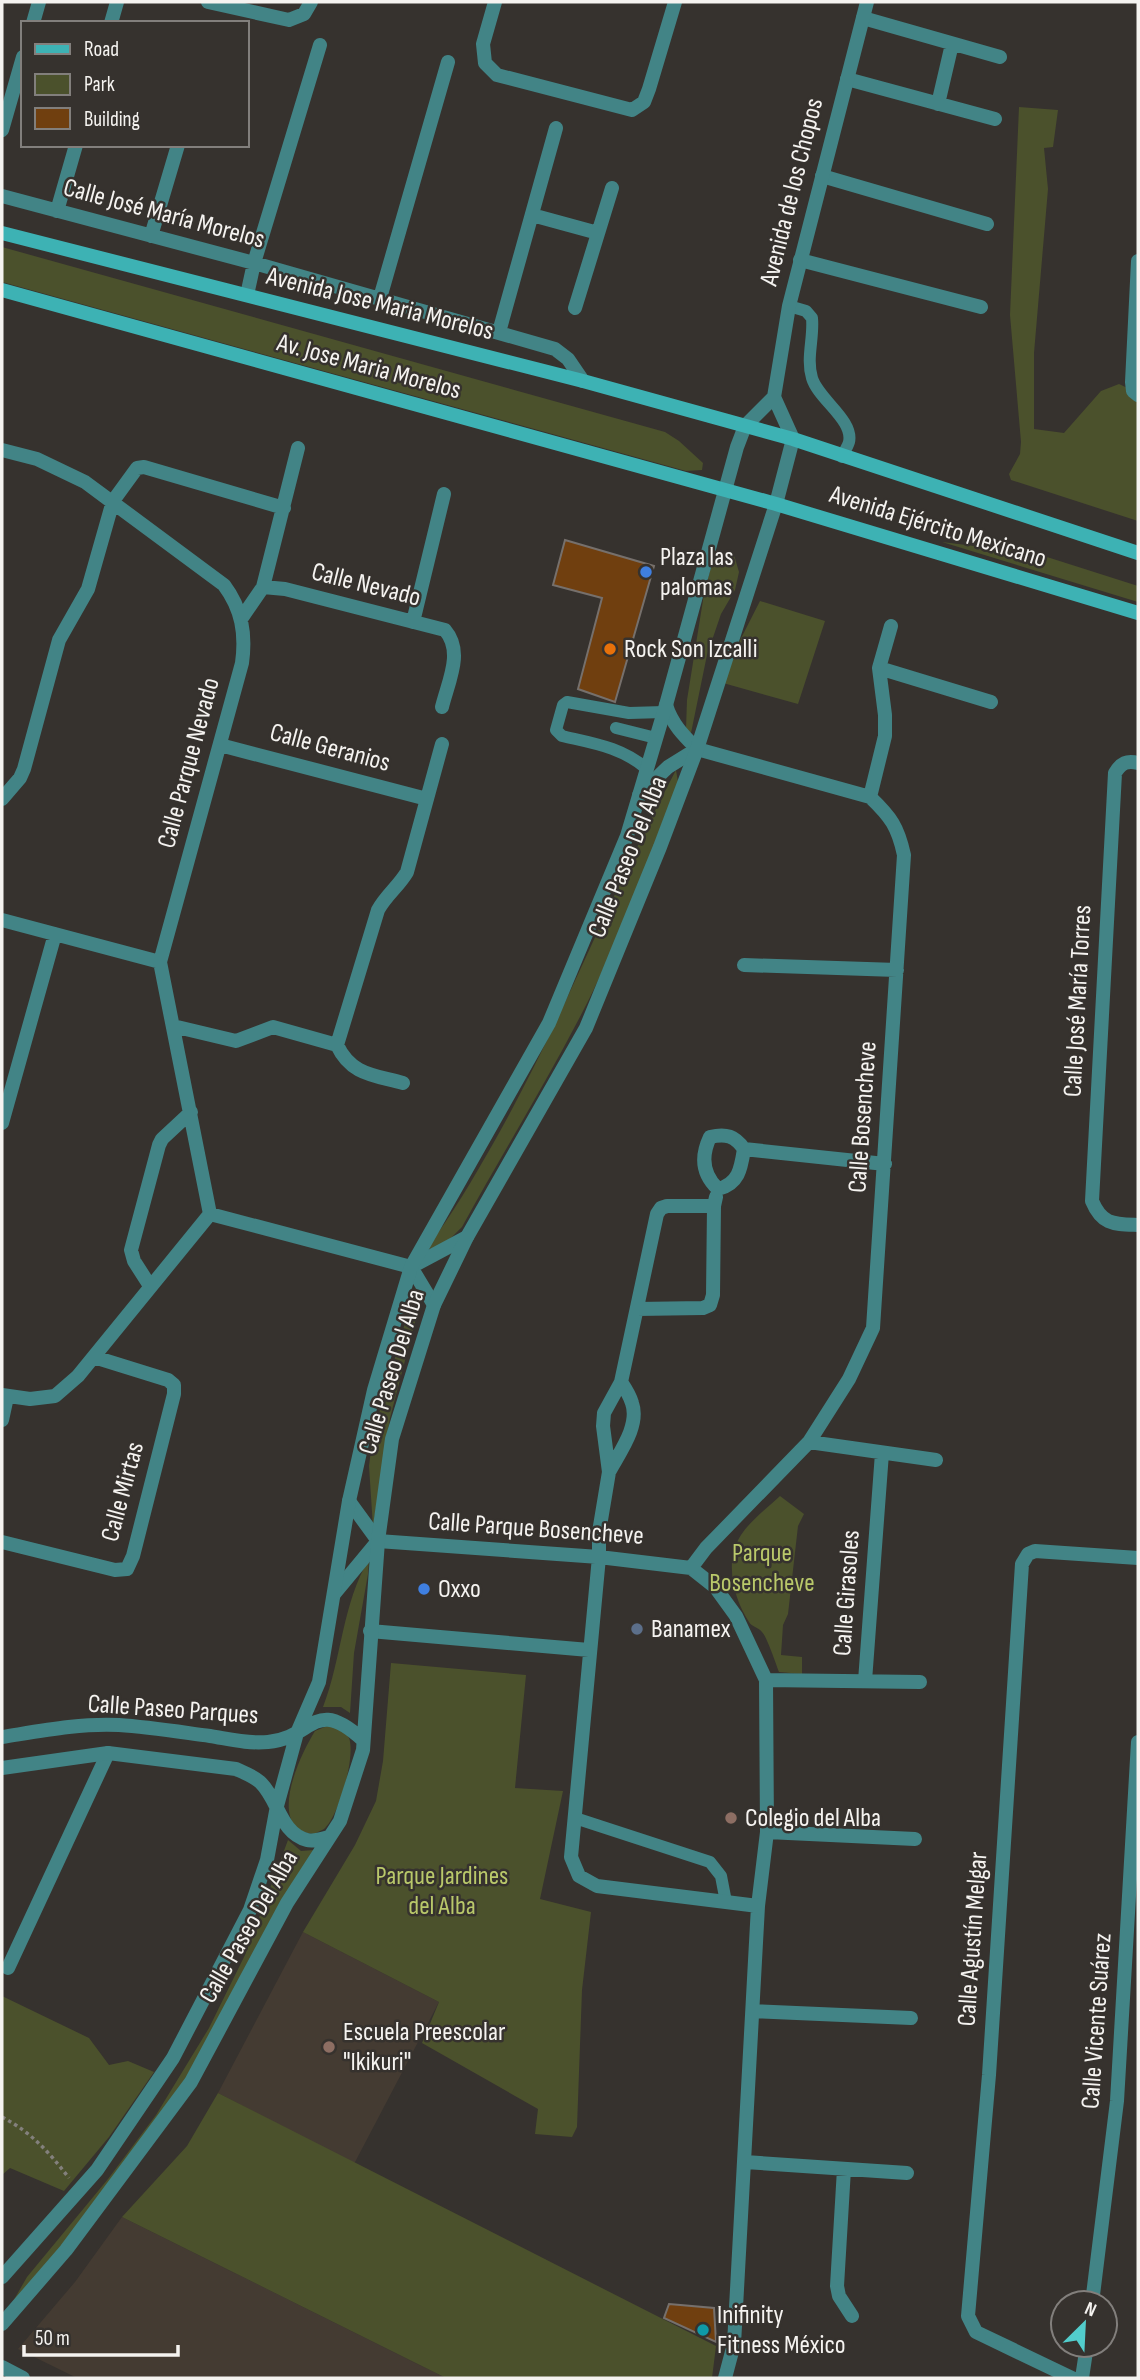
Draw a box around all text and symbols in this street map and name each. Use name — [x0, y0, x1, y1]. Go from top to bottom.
legend — [21, 21, 248, 147]
text: Road — [84, 37, 119, 62]
text: Park — [84, 72, 115, 97]
street label: Avenida de los Chopos — [753, 95, 830, 290]
text: Building — [84, 107, 140, 132]
street label: Calle José María Morelos — [60, 172, 268, 256]
street label: Avenida Jose Maria Morelos — [262, 261, 497, 347]
street label: Av. Jose Maria Morelos — [273, 327, 464, 406]
street label: Avenida Ejército Mexicano — [825, 479, 1050, 575]
place label: Plaza las palomas — [660, 542, 733, 603]
street label: Calle Nevado — [308, 556, 424, 614]
marker: Plaza las palomas — [638, 564, 654, 580]
place label: Rock Son Izcalli — [624, 634, 757, 665]
marker: Rock Son Izcalli — [602, 641, 618, 657]
street label: Calle Parque Nevado — [151, 674, 227, 852]
street label: Calle Geranios — [267, 717, 393, 779]
street label: Calle Paseo Del Alba — [582, 772, 674, 942]
street label: Calle José María Torres — [1057, 904, 1099, 1098]
street label: Calle Bosencheve — [842, 1040, 884, 1194]
street label: Calle Paseo Del Alba — [352, 1286, 432, 1458]
street label: Calle Mirtas — [95, 1439, 151, 1545]
street label: Calle Parque Bosencheve — [427, 1506, 645, 1552]
street label: Calle Girasoles — [827, 1529, 867, 1657]
park label: Parque Bosencheve — [709, 1538, 815, 1599]
place label: Oxxo — [438, 1574, 481, 1605]
marker: Oxxo — [416, 1581, 432, 1597]
place label: Banamex — [651, 1614, 731, 1645]
marker: Banamex — [629, 1621, 645, 1637]
street label: Calle Paseo Parques — [87, 1689, 259, 1731]
place label: Colegio del Alba — [745, 1803, 881, 1834]
marker: Colegio del Alba — [723, 1810, 739, 1826]
street label: Calle Paseo Del Alba — [193, 1845, 305, 2009]
street label: Calle Agustín Melgar — [951, 1850, 995, 2027]
park label: Parque Jardines del Alba — [376, 1861, 508, 1922]
street label: Calle Vicente Suárez — [1075, 1932, 1119, 2110]
place label: Escuela Preescolar "Ikikuri" — [343, 2017, 506, 2078]
marker: Escuela Preescolar "Ikikuri" — [321, 2039, 337, 2055]
north arrow — [1049, 2289, 1119, 2359]
text: N — [1081, 2297, 1100, 2322]
place label: Inifinity Fitness México — [717, 2300, 845, 2361]
scale bar — [24, 2314, 178, 2358]
marker: Inifinity Fitness México — [695, 2322, 711, 2338]
text: 50 m — [35, 2326, 70, 2351]

